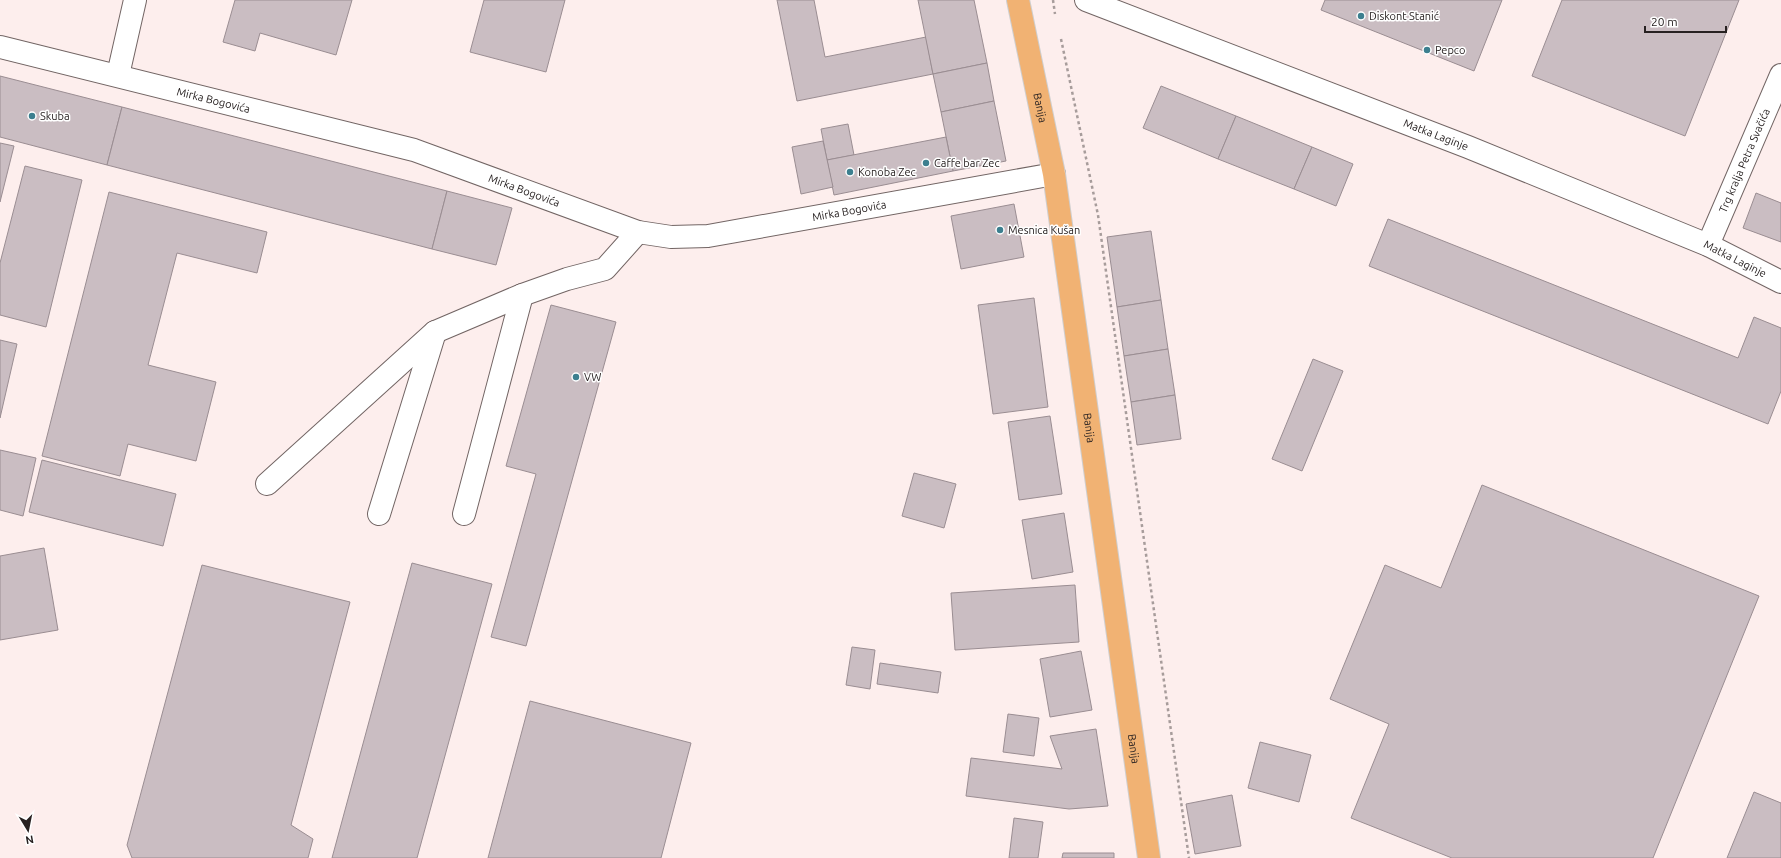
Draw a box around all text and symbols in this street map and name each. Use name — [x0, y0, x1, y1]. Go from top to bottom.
scale bar — [1645, 8, 1726, 34]
place label: Diskont Stanić — [1369, 10, 1439, 22]
marker: Diskont Stanić — [1356, 11, 1366, 21]
text: 20 m — [1651, 15, 1678, 28]
place label: Pepco — [1435, 44, 1465, 56]
marker: Pepco — [1422, 45, 1432, 55]
street label: Mirka Bogovića — [176, 85, 251, 115]
street label: Banija — [1031, 92, 1049, 124]
street label: Trg kralja Petra Svačića — [1717, 107, 1772, 214]
place label: Skuba — [40, 110, 70, 122]
marker: Skuba — [27, 111, 37, 121]
street label: Matka Laginje — [1402, 117, 1470, 153]
place label: Caffe bar Zec — [934, 157, 1000, 169]
marker: Caffe bar Zec — [921, 158, 931, 168]
place label: Konoba Zec — [858, 166, 916, 178]
marker: Konoba Zec — [845, 167, 855, 177]
street label: Mirka Bogovića — [487, 172, 562, 209]
street label: Mirka Bogovića — [811, 198, 887, 223]
place label: Mesnica Kušan — [1008, 224, 1080, 236]
marker: Mesnica Kušan — [995, 225, 1005, 235]
street label: Matka Laginje — [1702, 238, 1768, 280]
place label: VW — [584, 371, 601, 383]
marker: VW — [571, 372, 581, 382]
street label: Banija — [1081, 412, 1097, 444]
street label: Banija — [1126, 733, 1142, 764]
north arrow — [8, 810, 48, 850]
text: N — [25, 833, 35, 846]

